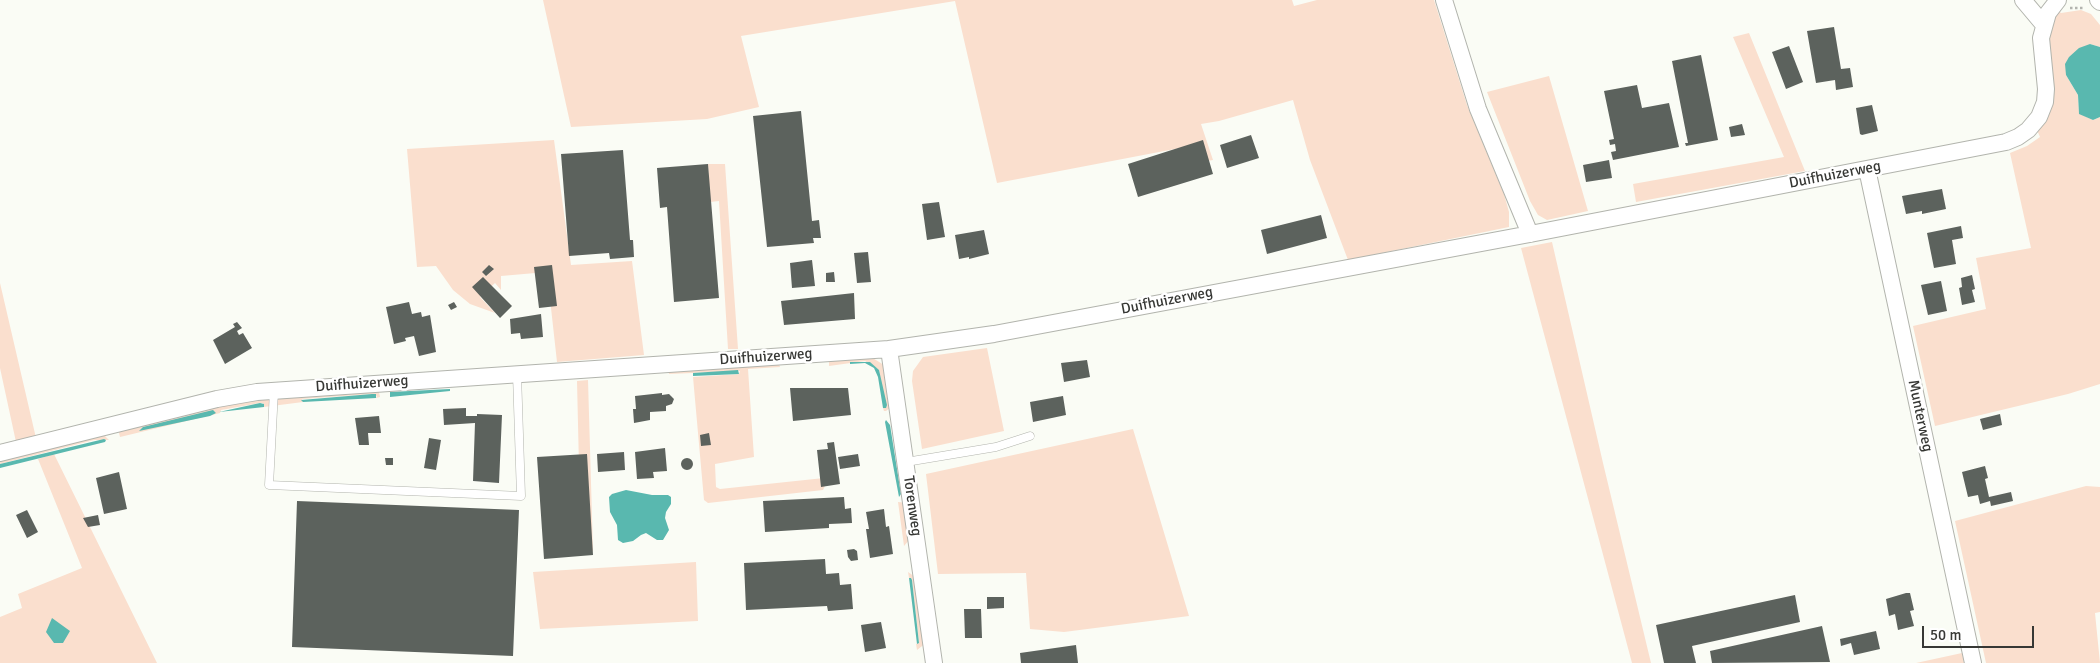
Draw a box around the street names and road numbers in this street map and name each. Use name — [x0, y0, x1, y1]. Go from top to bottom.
street label: Duifhuizerweg — [1788, 157, 1882, 193]
street label: Duifhuizerweg — [1120, 283, 1214, 319]
street label: Duifhuizerweg — [719, 345, 813, 369]
street label: Duifhuizerweg — [315, 372, 409, 396]
street label: Munterweg — [1904, 378, 1936, 454]
street label: Torenweg — [899, 475, 925, 537]

